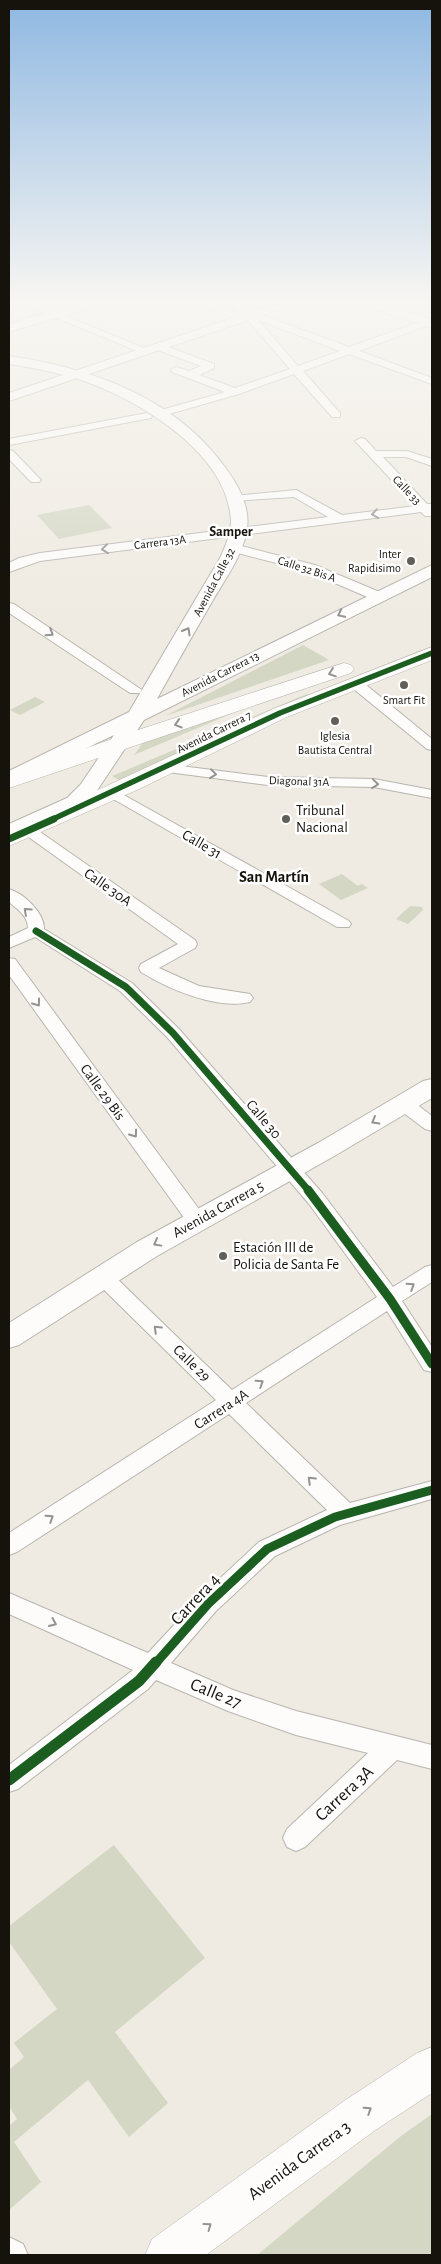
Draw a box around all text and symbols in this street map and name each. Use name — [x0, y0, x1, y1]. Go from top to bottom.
street label: Calle 33 — [391, 473, 423, 507]
one-way arrow — [371, 508, 379, 519]
district label: Samper — [209, 525, 253, 539]
street label: Carrera 13A — [133, 533, 187, 551]
one-way arrow — [100, 544, 109, 554]
street label: Avenida Calle 32 — [191, 545, 237, 618]
place label: Inter Rapidisimo — [348, 548, 401, 574]
street label: Calle 32 Bis A — [276, 554, 338, 584]
marker: Inter Rapidisimo — [405, 555, 417, 567]
one-way arrow — [337, 608, 346, 618]
one-way arrow — [44, 627, 53, 637]
one-way arrow — [181, 628, 191, 637]
street label: Avenida Carrera 13 — [179, 649, 261, 699]
one-way arrow — [328, 667, 337, 677]
marker: Smart Fit — [398, 679, 410, 691]
place label: Smart Fit — [383, 694, 425, 706]
street label: Avenida Carrera 7 — [175, 709, 253, 755]
marker: Iglesia Bautista Central — [329, 715, 341, 727]
one-way arrow — [174, 718, 182, 728]
place label: Iglesia Bautista Central — [298, 730, 372, 756]
one-way arrow — [209, 768, 217, 779]
street label: Diagonal 31A — [269, 774, 330, 788]
one-way arrow — [371, 778, 379, 789]
place label: Tribunal Nacional — [296, 803, 348, 835]
marker: Tribunal Nacional — [280, 813, 292, 825]
street label: Calle 31 — [179, 827, 224, 862]
street label: Calle 30A — [81, 866, 135, 909]
district label: San Martín — [239, 869, 309, 885]
one-way arrow — [23, 908, 32, 917]
one-way arrow — [32, 997, 40, 1006]
street label: Calle 29 Bis — [77, 1062, 128, 1123]
street label: Calle 30 — [243, 1097, 284, 1142]
one-way arrow — [371, 1114, 380, 1124]
one-way arrow — [128, 1128, 136, 1137]
street label: Avenida Carrera 5 — [170, 1178, 266, 1241]
one-way arrow — [153, 1237, 162, 1247]
place label: Estación III de Policia de Santa Fe — [233, 1240, 339, 1272]
marker: Estación III de Policia de Santa Fe — [217, 1250, 229, 1262]
one-way arrow — [406, 1283, 415, 1292]
one-way arrow — [154, 1326, 163, 1335]
street label: Calle 29 — [170, 1342, 213, 1385]
one-way arrow — [254, 1380, 264, 1389]
street label: Carrera 4A — [192, 1386, 251, 1432]
one-way arrow — [308, 1477, 317, 1486]
one-way arrow — [44, 1515, 53, 1525]
street label: Carrera 4 — [168, 1570, 224, 1629]
one-way arrow — [48, 1616, 57, 1627]
street label: Calle 27 — [187, 1676, 244, 1712]
street label: Carrera 3A — [312, 1762, 378, 1825]
one-way arrow — [362, 2107, 371, 2117]
street label: Avenida Carrera 3 — [245, 2118, 354, 2204]
one-way arrow — [202, 2224, 211, 2232]

